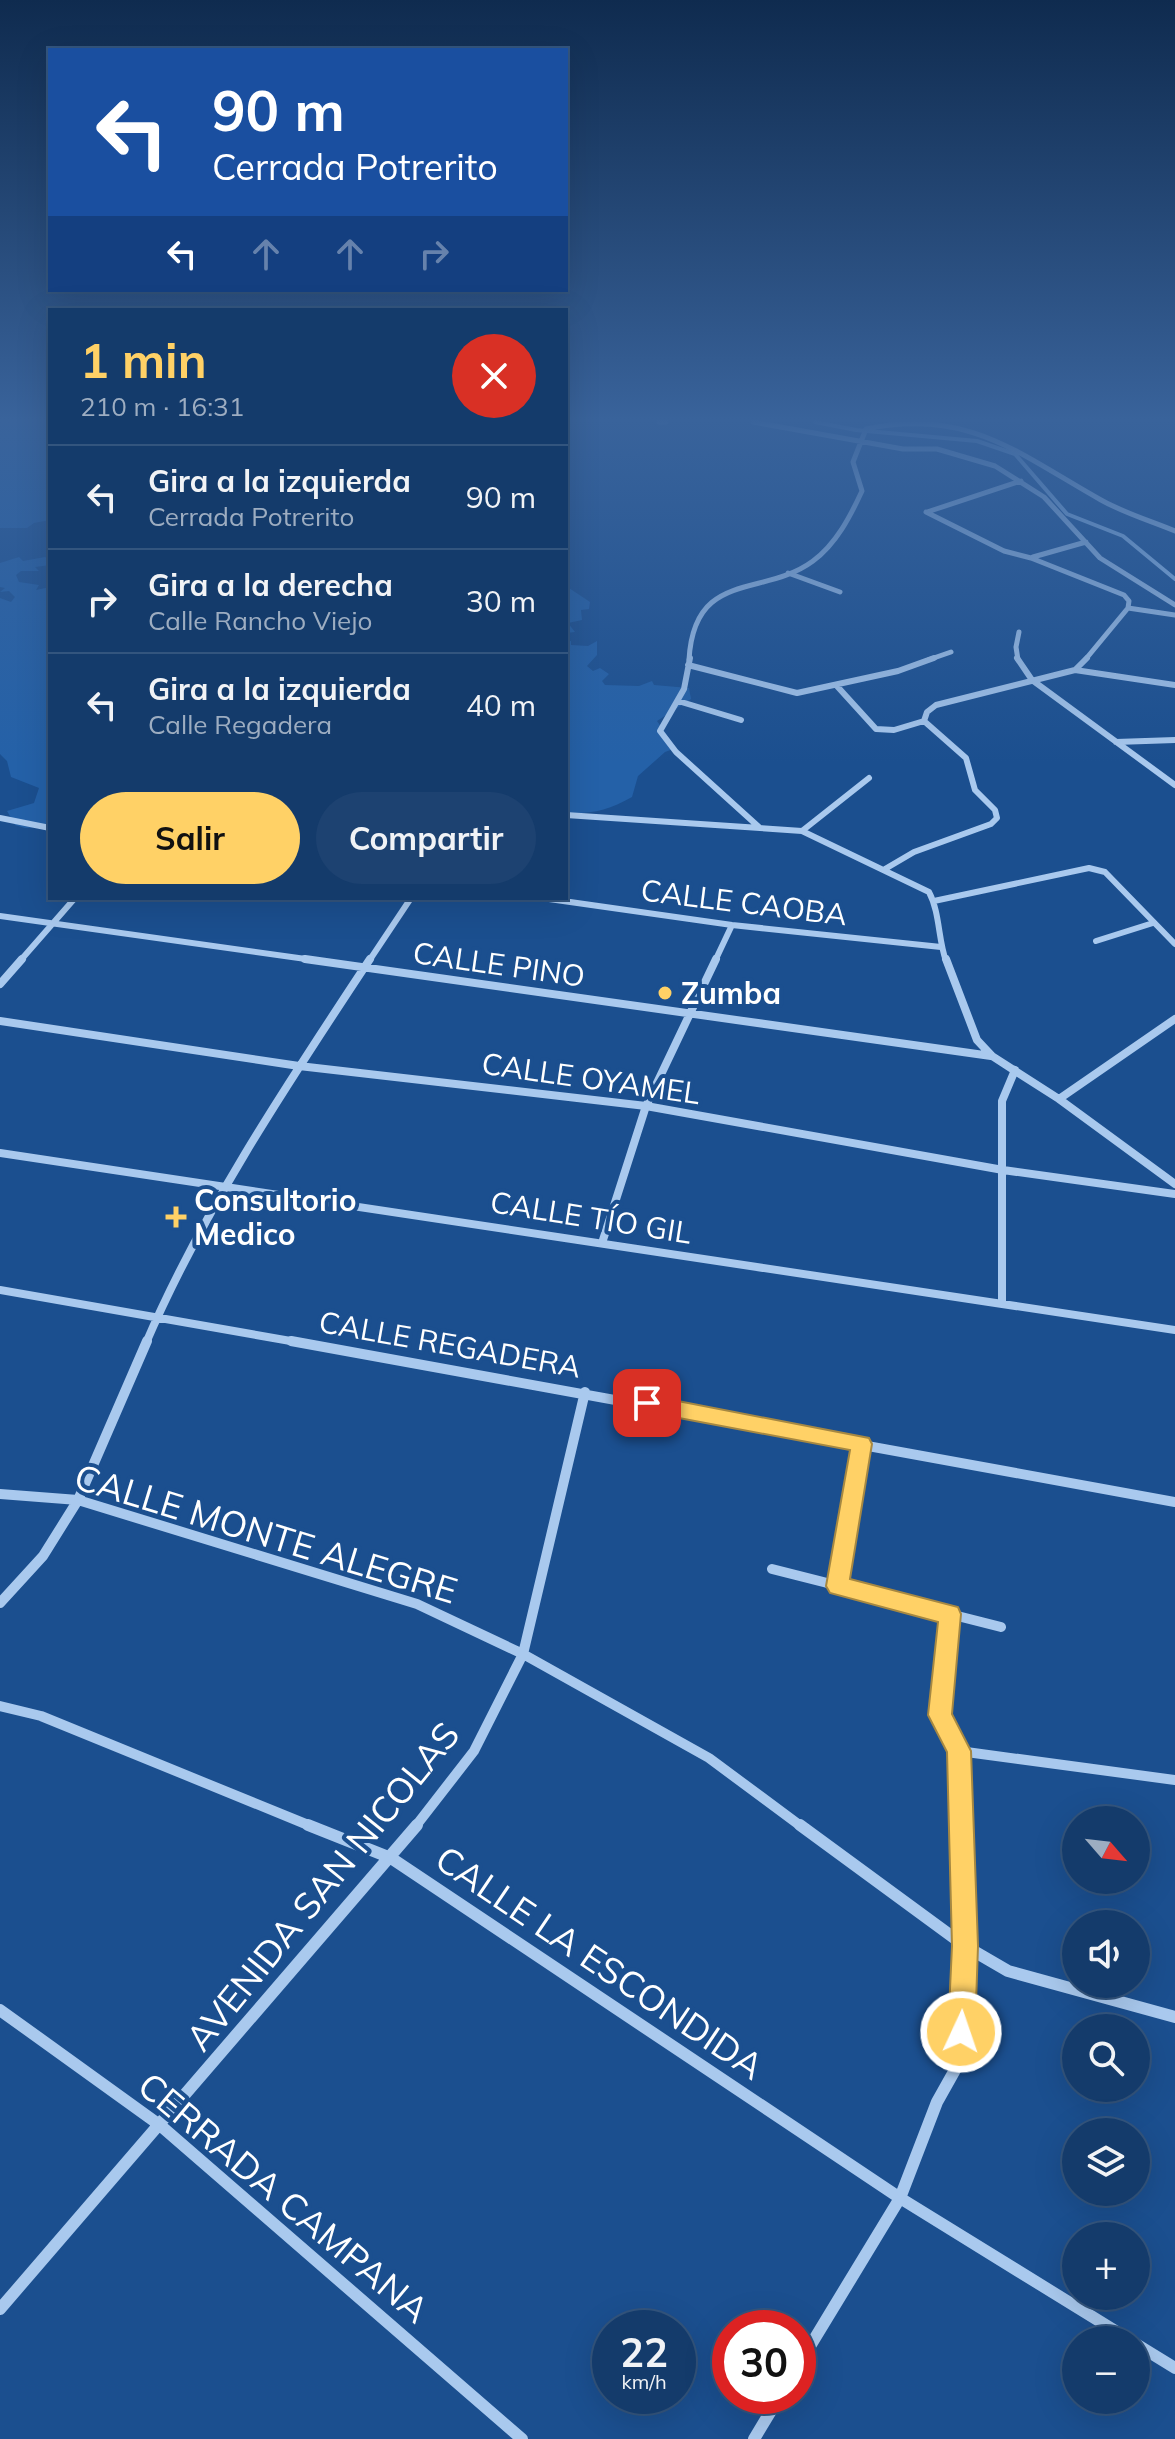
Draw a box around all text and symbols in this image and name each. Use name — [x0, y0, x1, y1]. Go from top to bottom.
text: 90 m — [212, 75, 345, 145]
icon: left — [80, 80, 184, 184]
text: Cerrada Potrerito — [212, 144, 498, 189]
icon: left — [160, 232, 204, 276]
icon: ahead — [244, 232, 288, 276]
icon: ahead — [328, 232, 372, 276]
icon: right — [412, 232, 456, 276]
text: 1 min — [80, 330, 207, 390]
button: close — [452, 334, 536, 418]
text: 210 m · 16:31 — [80, 390, 244, 423]
text: Gira a la izquierda — [148, 462, 411, 500]
icon: left — [80, 475, 124, 519]
text: 90 m — [466, 478, 536, 516]
text: Cerrada Potrerito — [148, 500, 354, 533]
text: Gira a la derecha — [148, 566, 393, 604]
icon: right — [80, 579, 124, 623]
text: 30 m — [466, 582, 536, 620]
text: Calle Rancho Viejo — [148, 604, 372, 637]
text: Gira a la izquierda — [148, 670, 411, 708]
icon: left — [80, 683, 124, 727]
text: 40 m — [466, 686, 536, 724]
text: Calle Regadera — [148, 708, 332, 741]
button: Salir — [80, 792, 300, 884]
button: Compartir — [316, 792, 536, 884]
street label: CALLE CAOBA — [639, 871, 849, 933]
street label: CALLE PINO — [411, 933, 587, 995]
place label: Zumba — [681, 974, 781, 1012]
marker: Zumba — [656, 984, 674, 1002]
street label: CALLE OYAMEL — [479, 1044, 703, 1112]
place label: Consultorio Medico — [194, 1181, 356, 1253]
street label: CALLE TÍO GIL — [488, 1182, 694, 1252]
marker: Consultorio Medico — [165, 1206, 187, 1228]
street label: CALLE REGADERA — [316, 1302, 584, 1386]
pin — [613, 1369, 681, 1437]
icon: arrive — [625, 1381, 669, 1425]
street label: CALLE MONTE ALEGRE — [69, 1453, 463, 1613]
street label: AVENIDA SAN NICOLAS — [176, 1713, 468, 2059]
north arrow — [1062, 1806, 1150, 1894]
map controls — [1062, 1806, 1150, 2414]
street label: CALLE LA ESCONDIDA — [427, 1835, 773, 2089]
button: sound — [1062, 1910, 1150, 1998]
position arrow — [919, 1990, 1003, 2074]
button: search — [1062, 2014, 1150, 2102]
street label: CERRADA CAMPANA — [129, 2062, 439, 2332]
button: layers — [1062, 2118, 1150, 2206]
button: + — [1062, 2222, 1150, 2310]
speed limit sign: 30 — [712, 2310, 816, 2414]
button: − — [1062, 2326, 1150, 2414]
text: 22 — [620, 2327, 668, 2377]
text: km/h — [621, 2369, 667, 2394]

